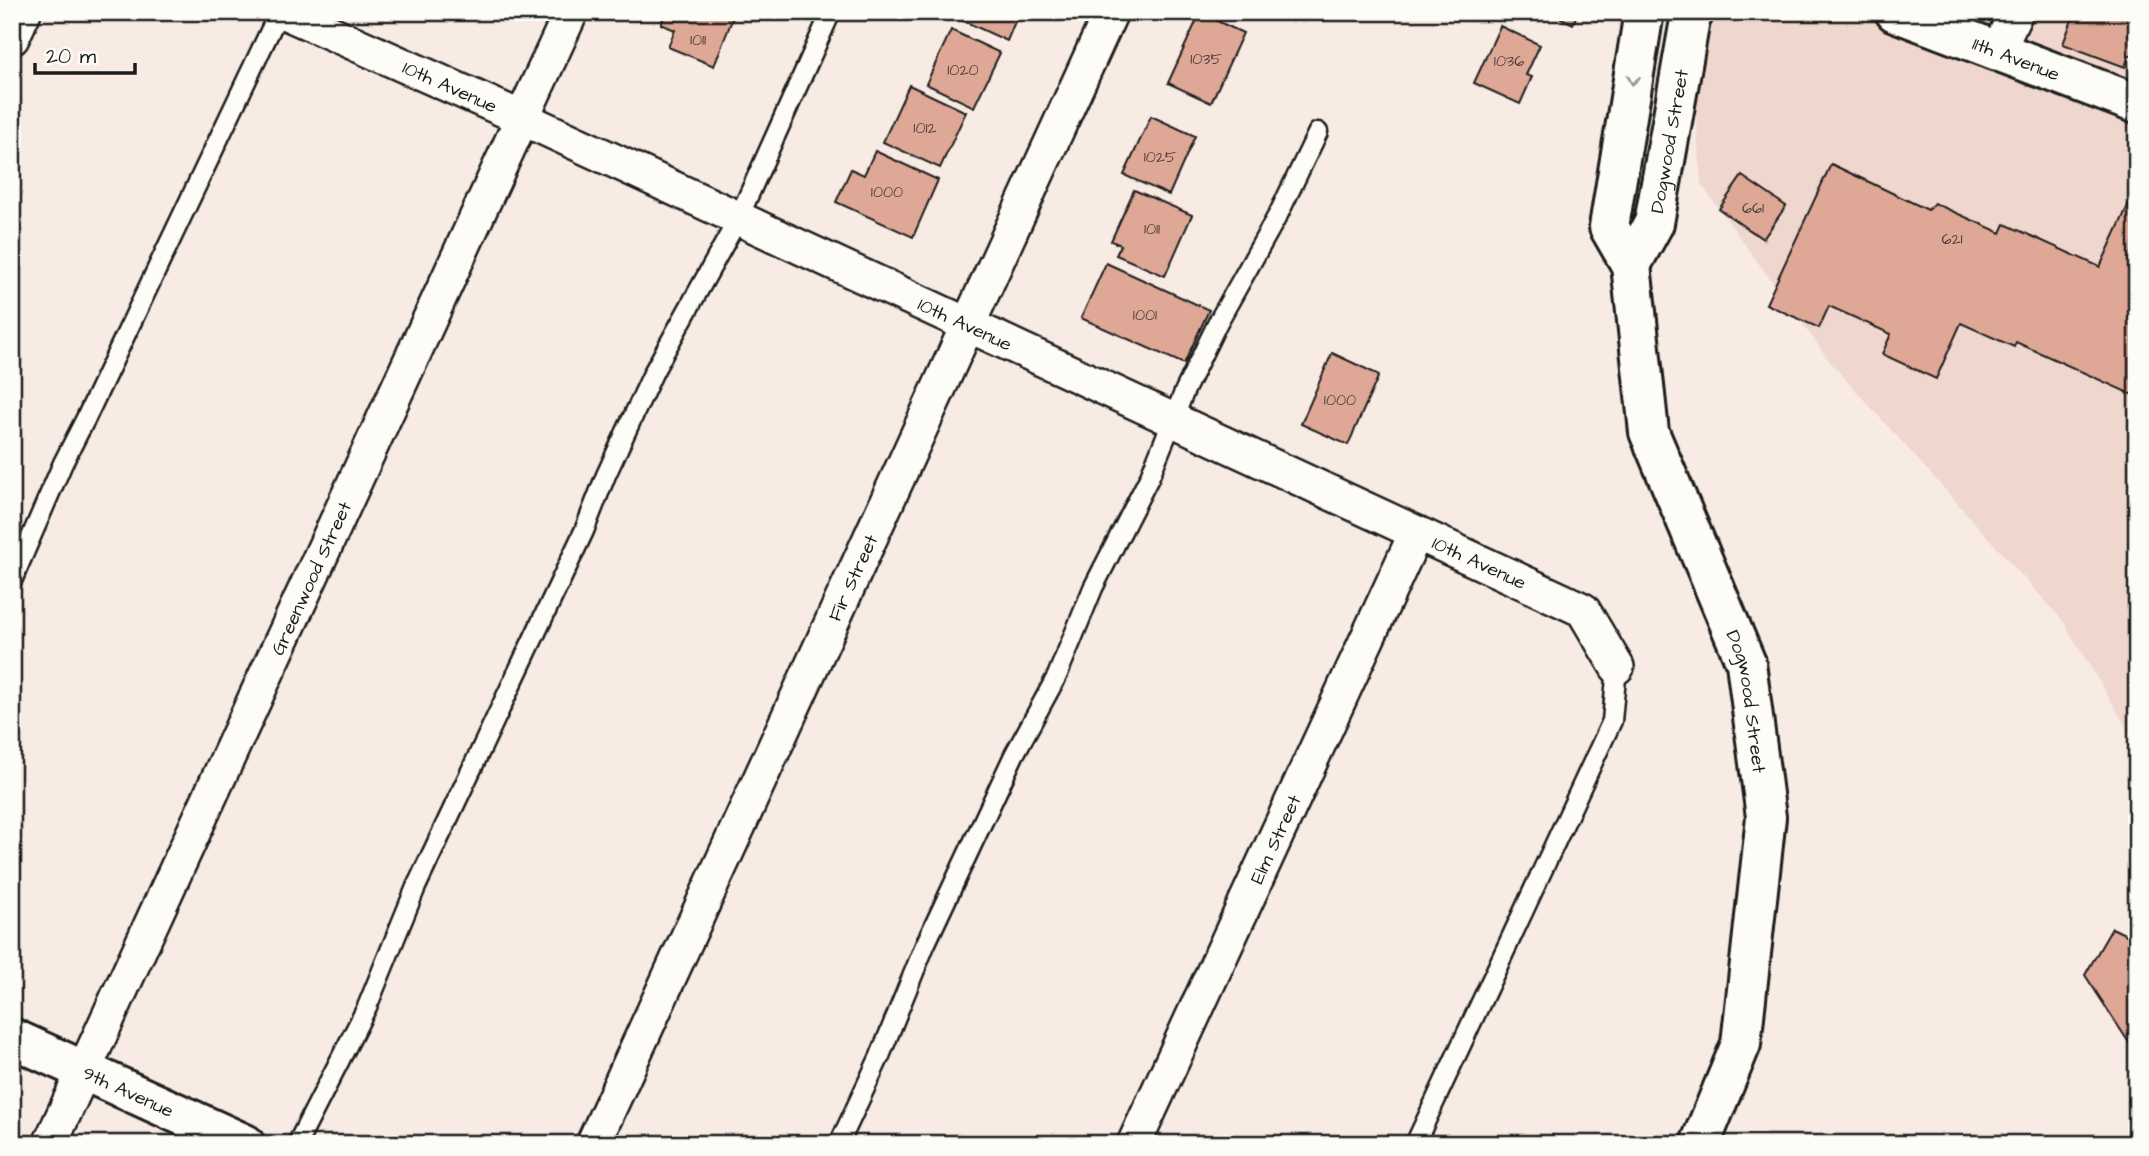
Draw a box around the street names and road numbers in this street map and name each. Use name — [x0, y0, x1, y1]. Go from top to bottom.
street label: 11th Avenue — [1968, 31, 2063, 88]
street label: 10th Avenue — [398, 55, 501, 120]
street label: Dogwood Street — [1644, 67, 1696, 215]
street label: 10th Avenue — [913, 291, 1016, 358]
street label: Greenwood Street — [265, 497, 359, 660]
street label: Fir Street — [822, 530, 885, 626]
street label: 10th Avenue — [1427, 530, 1530, 597]
street label: Dogwood Street — [1719, 626, 1772, 775]
street label: Elm Street — [1244, 790, 1309, 888]
street label: 9th Avenue — [78, 1060, 178, 1125]

